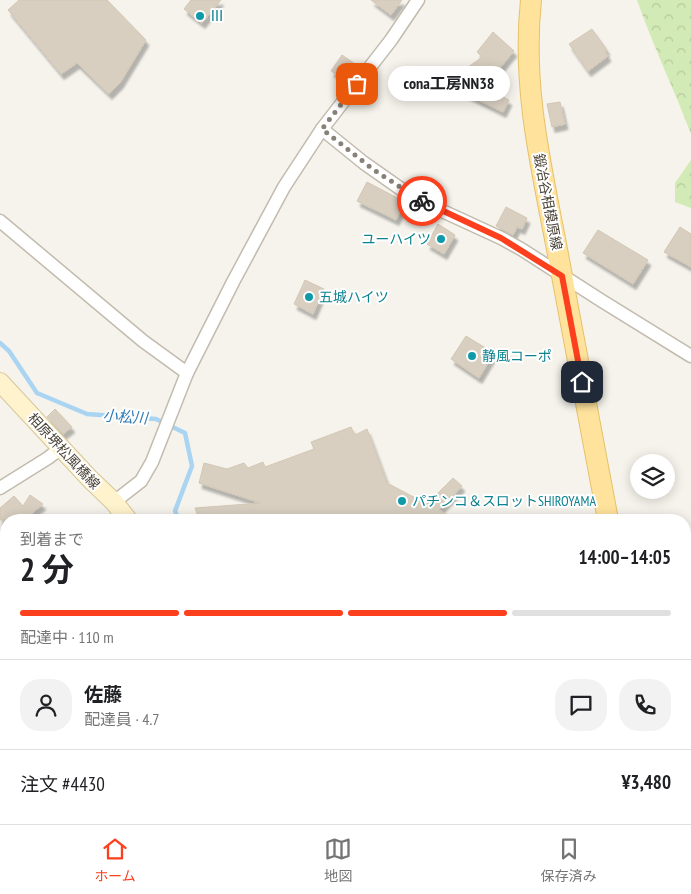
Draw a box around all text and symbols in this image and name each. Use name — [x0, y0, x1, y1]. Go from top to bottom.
place label: Ⅲ — [210, 7, 224, 25]
marker: Ⅲ — [194, 10, 206, 22]
pin — [336, 63, 378, 105]
callout: cona工房NN38 — [387, 66, 510, 102]
icon: bag — [343, 70, 371, 98]
text: cona工房NN38 — [404, 73, 494, 93]
street label: 鍛冶谷相模原線 — [530, 152, 566, 252]
courier — [397, 176, 447, 226]
icon: bike — [408, 187, 436, 215]
place label: ユーハイツ — [362, 230, 431, 248]
marker: ユーハイツ — [435, 233, 447, 245]
place label: 五城ハイツ — [319, 288, 389, 306]
marker: 五城ハイツ — [303, 291, 315, 303]
place label: 静風コーポ — [482, 347, 552, 365]
marker: 静風コーポ — [466, 350, 478, 362]
pin — [561, 361, 603, 403]
icon: home — [568, 368, 596, 396]
water label: 小松川 — [102, 405, 150, 428]
street label: 相原堺松風橋線 — [24, 409, 104, 493]
map controls — [630, 454, 675, 499]
button: layers — [630, 454, 675, 499]
place label: パチンコ＆スロットSHIROYAMA — [412, 492, 596, 510]
marker: パチンコ＆スロットSHIROYAMA — [396, 495, 408, 507]
text: 到着まで — [20, 529, 84, 549]
text: 14:00–14:05 — [578, 545, 671, 569]
text: 2 分 — [20, 548, 74, 590]
text: 配達中 · 110 m — [20, 627, 114, 647]
button: person — [20, 679, 72, 731]
button: chat — [555, 679, 607, 731]
button: phone — [619, 679, 671, 731]
text: 佐藤 — [84, 682, 122, 706]
text: 配達員 · 4.7 — [84, 709, 159, 729]
text: ¥3,480 — [621, 770, 671, 794]
text: 注文 #4430 — [20, 772, 105, 796]
tab: ホーム — [94, 835, 136, 885]
tab: 地図 — [324, 835, 352, 885]
tab: 保存済み — [541, 835, 597, 885]

